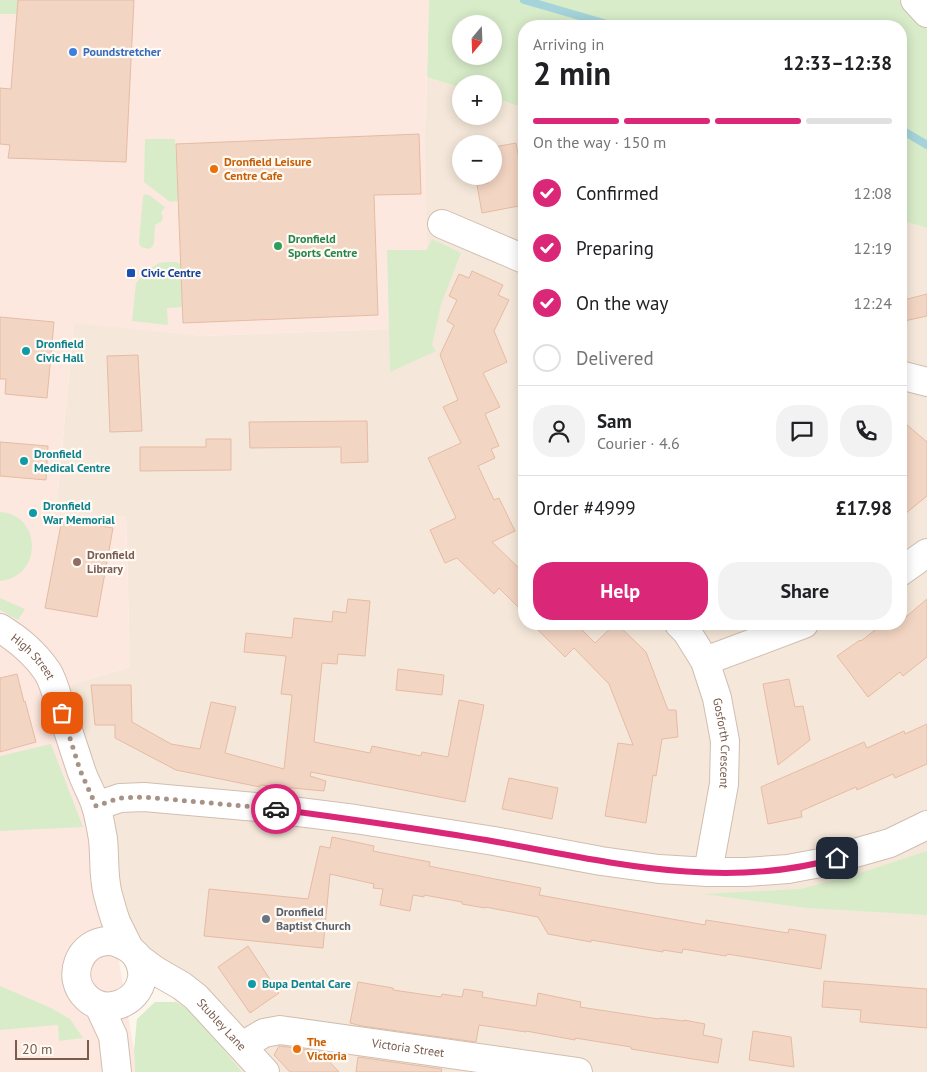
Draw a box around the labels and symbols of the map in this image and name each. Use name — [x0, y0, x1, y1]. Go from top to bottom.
north arrow — [452, 15, 502, 65]
place label: Poundstretcher — [83, 44, 162, 59]
marker: Poundstretcher — [67, 46, 79, 58]
place label: Dronfield Leisure Centre Cafe — [224, 154, 312, 183]
marker: Dronfield Leisure Centre Cafe — [208, 163, 220, 175]
place label: Dronfield Sports Centre — [288, 231, 357, 260]
marker: Dronfield Sports Centre — [272, 240, 284, 252]
place label: Civic Centre — [141, 265, 201, 280]
marker: Civic Centre — [125, 267, 137, 279]
place label: Dronfield Civic Hall — [36, 336, 84, 365]
marker: Dronfield Civic Hall — [20, 345, 32, 357]
place label: Dronfield Medical Centre — [34, 446, 110, 475]
marker: Dronfield Medical Centre — [18, 455, 30, 467]
place label: Dronfield War Memorial — [43, 498, 115, 527]
marker: Dronfield War Memorial — [27, 507, 39, 519]
place label: Dronfield Library — [87, 547, 135, 576]
marker: Dronfield Library — [71, 556, 83, 568]
street label: High Street — [8, 630, 58, 682]
pin — [41, 692, 83, 734]
street label: Gosforth Crescent — [710, 697, 733, 790]
courier — [251, 784, 301, 834]
pin — [816, 837, 858, 879]
place label: Dronfield Baptist Church — [276, 904, 351, 933]
marker: Dronfield Baptist Church — [260, 913, 272, 925]
place label: Bupa Dental Care — [262, 976, 351, 991]
marker: Bupa Dental Care — [246, 978, 258, 990]
street label: Stubley Lane — [194, 995, 250, 1054]
place label: The Victoria — [306, 1034, 347, 1063]
street label: Victoria Street — [370, 1035, 445, 1060]
scale bar — [15, 1037, 89, 1060]
marker: The Victoria — [291, 1043, 303, 1055]

